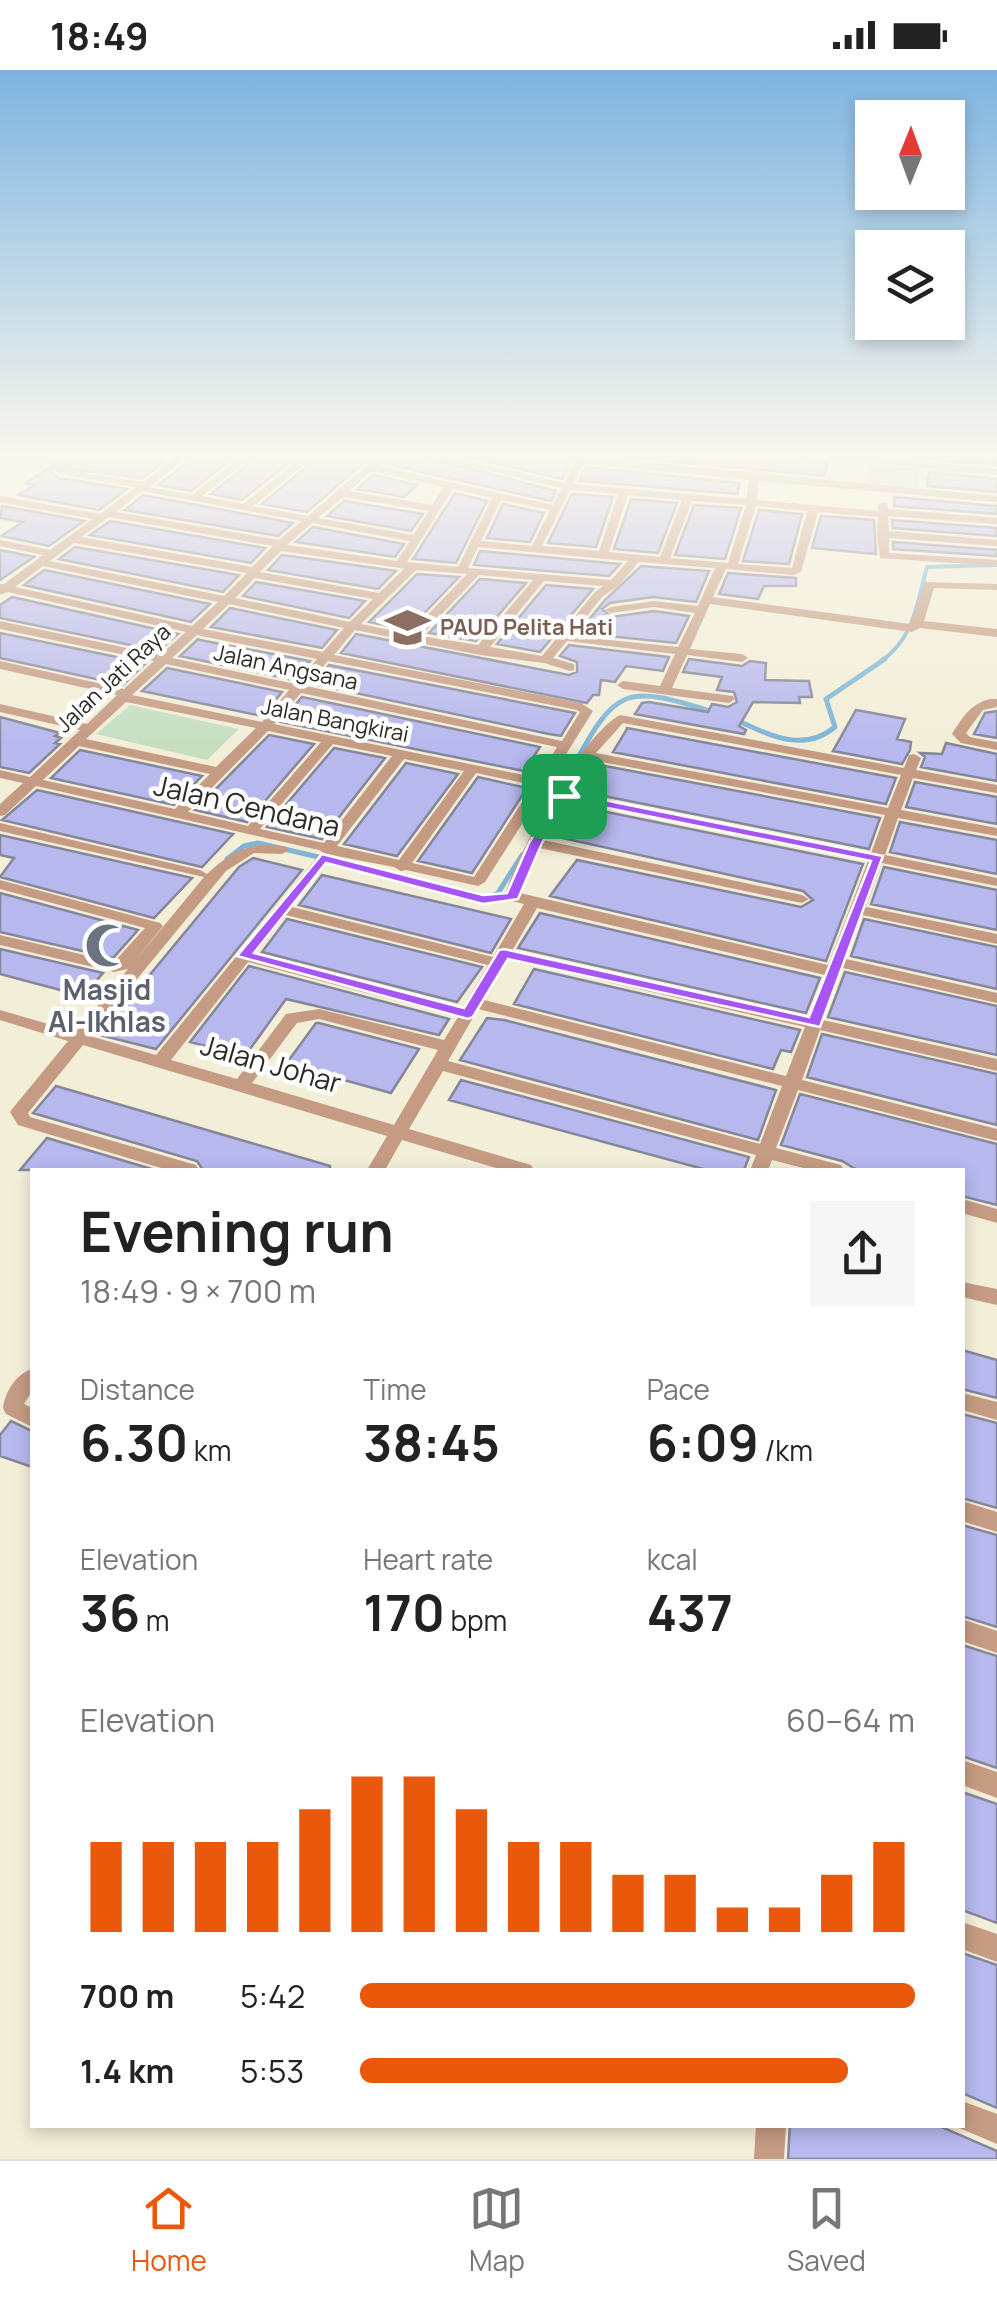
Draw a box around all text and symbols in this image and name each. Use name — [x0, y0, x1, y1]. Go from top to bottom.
text: 18:49 — [50, 9, 149, 61]
north arrow — [855, 100, 965, 210]
map controls — [855, 100, 965, 340]
button: layers — [855, 230, 965, 340]
school or university icon: PAUD Pelita Hati — [383, 603, 431, 651]
place label: PAUD Pelita Hati — [440, 612, 613, 642]
street label: Jalan Jati Raya — [49, 617, 177, 739]
street label: Jalan Angsana — [211, 637, 361, 697]
street label: Jalan Bangkirai — [259, 691, 411, 749]
pin — [522, 754, 607, 839]
street label: Jalan Cendana — [151, 765, 344, 845]
icon: arrive — [537, 769, 592, 824]
mosque icon: Masjid Al-Ikhlas — [83, 921, 131, 969]
place label: Masjid Al-Ikhlas — [48, 970, 166, 1040]
street label: Jalan Johar — [196, 1025, 346, 1101]
text: Evening run — [80, 1193, 394, 1269]
button: share — [810, 1201, 915, 1306]
text: 18:49 · 9 × 700 m — [80, 1269, 316, 1313]
text: Distance — [80, 1370, 195, 1408]
text: Time — [363, 1370, 427, 1408]
text: Pace — [647, 1370, 710, 1408]
text: 6.30 — [80, 1408, 188, 1476]
text: 38:45 — [363, 1408, 500, 1476]
text: 6:09 — [647, 1408, 759, 1476]
text: km — [188, 1431, 231, 1469]
text: /km — [759, 1431, 813, 1469]
text: Elevation — [80, 1540, 198, 1578]
text: Heart rate — [363, 1540, 493, 1578]
text: kcal — [647, 1540, 698, 1578]
text: 36 — [80, 1578, 140, 1646]
text: 170 — [363, 1578, 445, 1646]
text: 437 — [647, 1578, 733, 1646]
text: m — [140, 1601, 170, 1639]
text: bpm — [445, 1601, 507, 1639]
text: Elevation — [80, 1698, 215, 1742]
text: 60–64 m — [786, 1698, 915, 1742]
text: 700 m — [80, 1974, 174, 2018]
text: 5:42 — [240, 1974, 305, 2018]
text: 1.4 km — [80, 2049, 174, 2093]
text: 5:53 — [240, 2049, 304, 2093]
tab: Home — [131, 2181, 207, 2279]
tab: Map — [469, 2181, 525, 2279]
tab: Saved — [787, 2181, 866, 2279]

